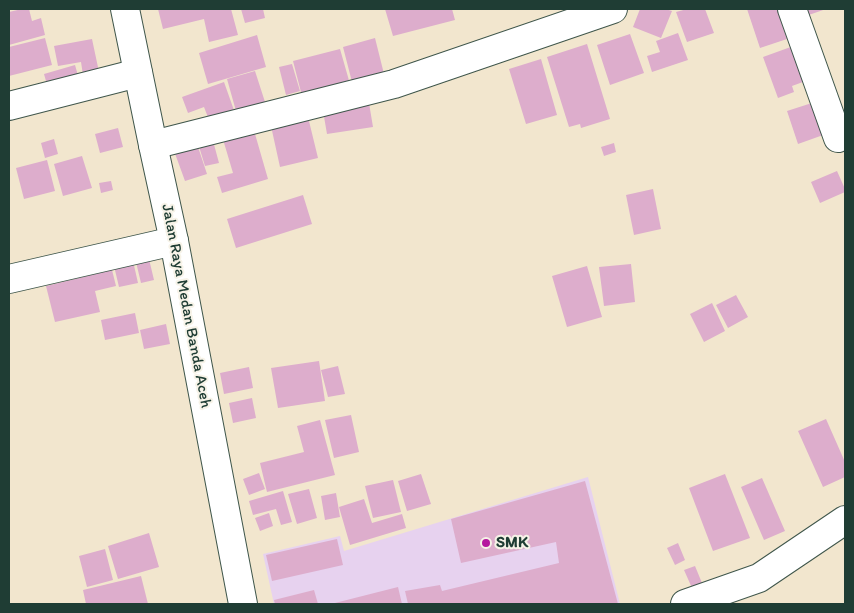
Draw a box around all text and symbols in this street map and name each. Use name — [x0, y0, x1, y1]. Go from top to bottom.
street label: Jalan Raya Medan Banda Aceh — [157, 202, 215, 410]
place label: SMK — [496, 533, 528, 553]
marker: SMK — [480, 537, 492, 549]

